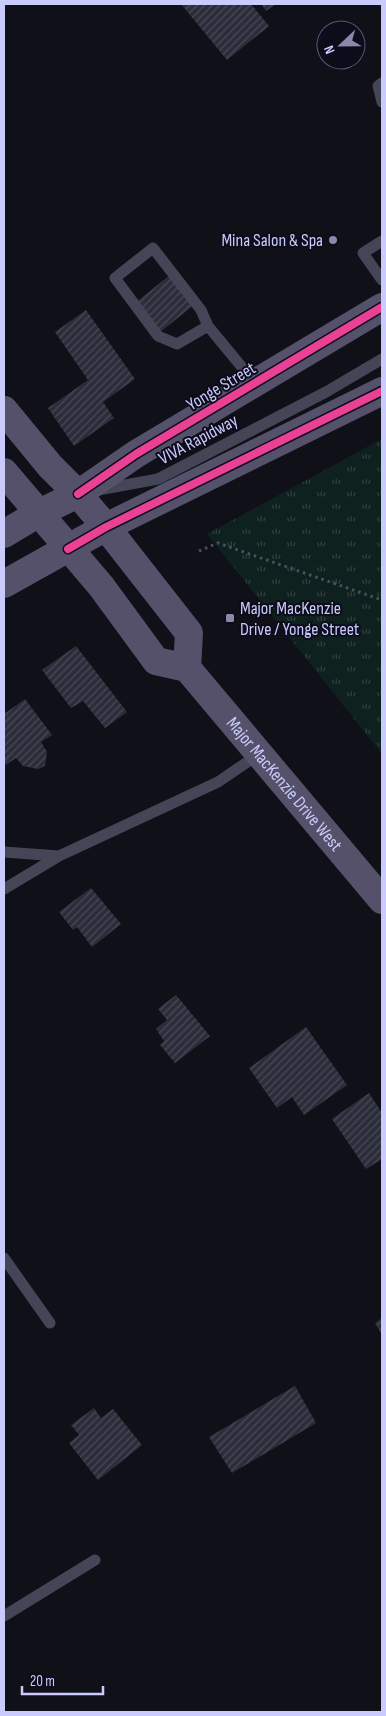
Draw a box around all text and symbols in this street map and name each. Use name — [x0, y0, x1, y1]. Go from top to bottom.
north arrow — [316, 20, 366, 70]
text: N — [320, 43, 339, 56]
place label: Mina Salon & Spa — [221, 230, 323, 251]
marker: Mina Salon & Spa — [327, 234, 339, 246]
street label: Yonge Street — [183, 357, 260, 415]
street label: VIVA Rapidway — [155, 410, 242, 469]
place label: Major MacKenzie Drive / Yonge Street — [240, 598, 360, 640]
marker: Major MacKenzie Drive / Yonge Street — [224, 612, 236, 624]
street label: Major MacKenzie Drive West — [222, 713, 347, 856]
scale bar — [22, 1664, 104, 1696]
text: 20 m — [30, 1672, 55, 1691]

